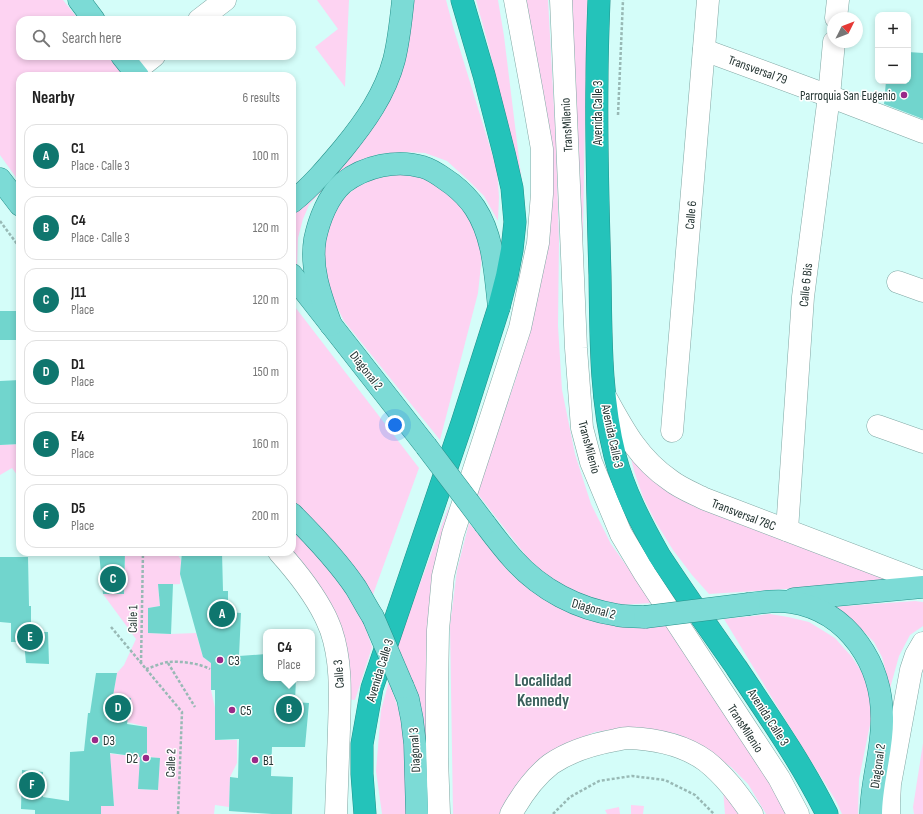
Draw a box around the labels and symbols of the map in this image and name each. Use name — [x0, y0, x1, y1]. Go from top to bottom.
north arrow — [827, 12, 863, 48]
street label: Transversal 79 — [726, 52, 790, 88]
street label: Avenida Calle 3 — [590, 81, 606, 146]
place label: Parroquia San Eugenio — [800, 88, 896, 104]
marker: Parroquia San Eugenio — [899, 90, 909, 100]
street label: TransMilenio — [558, 97, 576, 152]
street label: Calle 6 — [682, 200, 700, 230]
street label: Calle 6 Bis — [796, 262, 816, 308]
street label: Diagonal 2 — [346, 348, 386, 393]
street label: Avenida Calle 3 — [597, 402, 627, 470]
your location — [385, 415, 405, 435]
street label: TransMilenio — [574, 419, 604, 476]
street label: Transversal 78C — [709, 495, 778, 535]
pin: C — [100, 564, 126, 594]
street label: Diagonal 2 — [570, 595, 617, 623]
pin: A — [209, 599, 235, 629]
street label: Calle 1 — [125, 605, 141, 633]
pin: E — [17, 622, 43, 652]
street label: Avenida Calle 3 — [363, 637, 397, 705]
place label: C3 — [228, 653, 240, 669]
marker: C3 — [215, 655, 225, 665]
street label: Calle 3 — [330, 659, 348, 689]
district label: Localidad Kennedy — [515, 671, 571, 711]
street label: Avenida Calle 3 — [743, 685, 792, 749]
pin: D — [105, 693, 131, 723]
pin: B — [276, 694, 302, 724]
street label: TransMilenio — [724, 701, 767, 756]
place label: C5 — [240, 703, 252, 719]
marker: C5 — [227, 705, 237, 715]
street label: Diagonal 3 — [406, 727, 424, 773]
place label: D3 — [103, 733, 115, 749]
marker: D3 — [90, 735, 100, 745]
street label: Diagonal 2 — [867, 743, 889, 789]
street label: Calle 2 — [163, 748, 179, 778]
place label: D2 — [126, 751, 138, 767]
marker: D2 — [141, 753, 151, 763]
place label: B1 — [263, 753, 274, 769]
marker: B1 — [250, 755, 260, 765]
pin: F — [19, 770, 45, 800]

